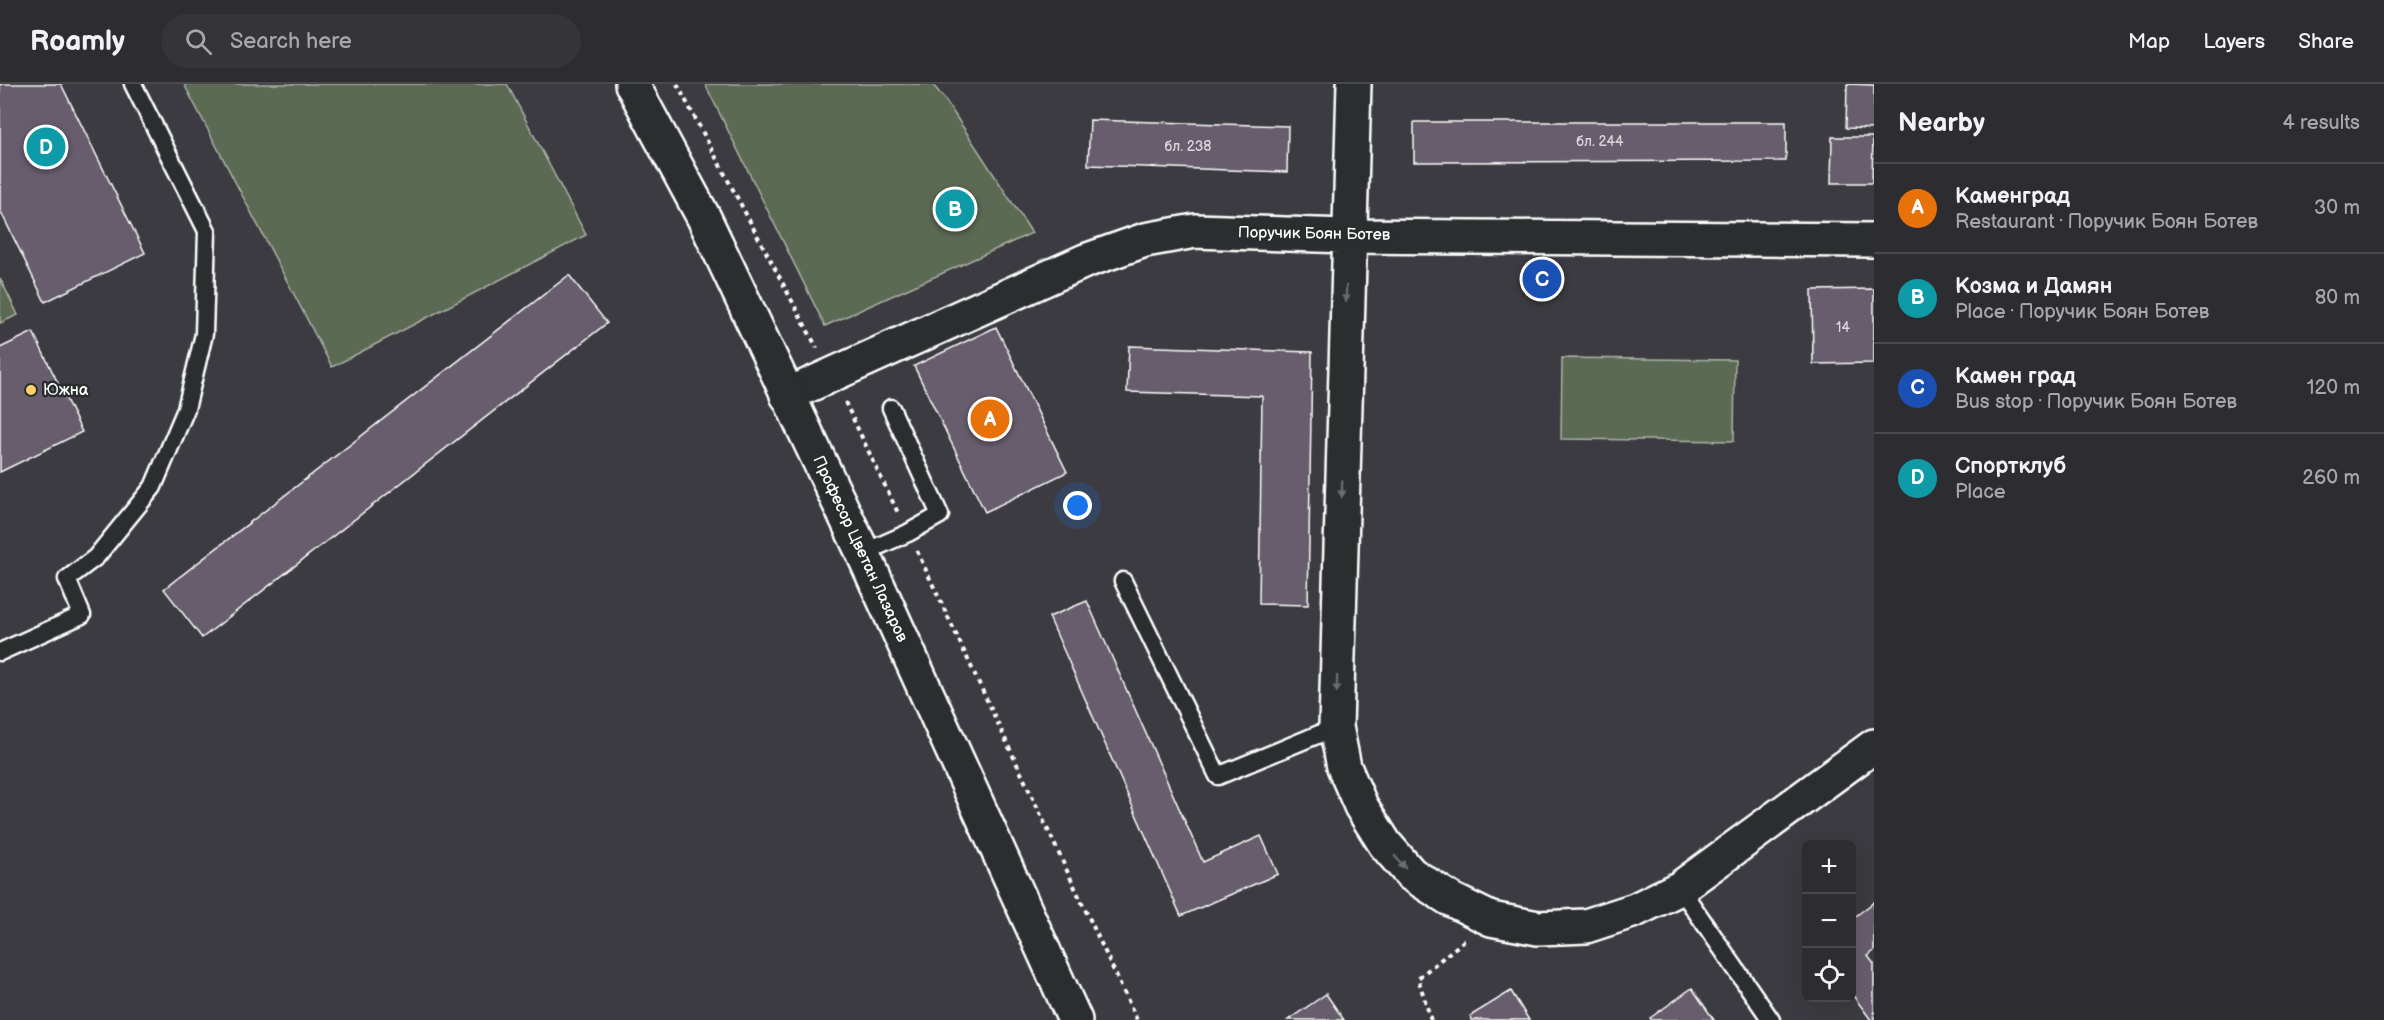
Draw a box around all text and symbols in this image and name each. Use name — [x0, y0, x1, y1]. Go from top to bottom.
search box — [161, 14, 581, 68]
text: Roamly — [30, 25, 125, 58]
icon: search — [182, 25, 215, 58]
text: Search here — [230, 28, 352, 55]
text: Map — [2128, 29, 2170, 54]
text: Layers — [2203, 29, 2265, 54]
text: Share — [2298, 29, 2354, 54]
text: Nearby — [1898, 108, 1985, 139]
text: 4 results — [2282, 111, 2360, 135]
pin: D — [26, 124, 66, 170]
house number: бл. 244 — [1576, 133, 1624, 150]
house number: бл. 238 — [1165, 138, 1211, 155]
text: Каменград — [1955, 183, 2070, 210]
pin: B — [936, 186, 974, 232]
text: A — [1911, 196, 1924, 220]
text: 30 m — [2314, 196, 2360, 220]
text: Restaurant · Поручик Боян Ботев — [1955, 210, 2258, 234]
street label: Поручик Боян Ботев — [1238, 223, 1391, 245]
pin: C — [1522, 256, 1562, 302]
text: Козма и Дамян — [1955, 273, 2112, 300]
one-way arrow — [1342, 285, 1351, 304]
text: B — [1910, 286, 1925, 310]
text: 80 m — [2315, 286, 2360, 310]
text: Place · Поручик Боян Ботев — [1955, 300, 2209, 324]
house number: 14 — [1836, 319, 1850, 336]
text: Камен град — [1955, 363, 2076, 390]
text: C — [1910, 376, 1925, 400]
text: 120 m — [2307, 376, 2360, 400]
place label: Южна — [43, 381, 89, 400]
marker: Южна — [24, 383, 38, 397]
text: Bus stop · Поручик Боян Ботев — [1955, 390, 2237, 414]
pin: A — [970, 396, 1010, 442]
street label: Професор Цветан Лазаров — [808, 453, 912, 646]
text: Спортклуб — [1955, 453, 2066, 480]
text: D — [1911, 466, 1924, 490]
text: 260 m — [2302, 466, 2360, 490]
one-way arrow — [1337, 480, 1346, 499]
text: Place — [1955, 480, 2006, 504]
your location — [1063, 491, 1092, 520]
one-way arrow — [1332, 675, 1341, 694]
map controls — [1802, 840, 1856, 1002]
button: + — [1802, 840, 1856, 894]
one-way arrow — [1394, 854, 1407, 870]
button: − — [1802, 894, 1856, 948]
button: locate — [1802, 948, 1856, 1002]

